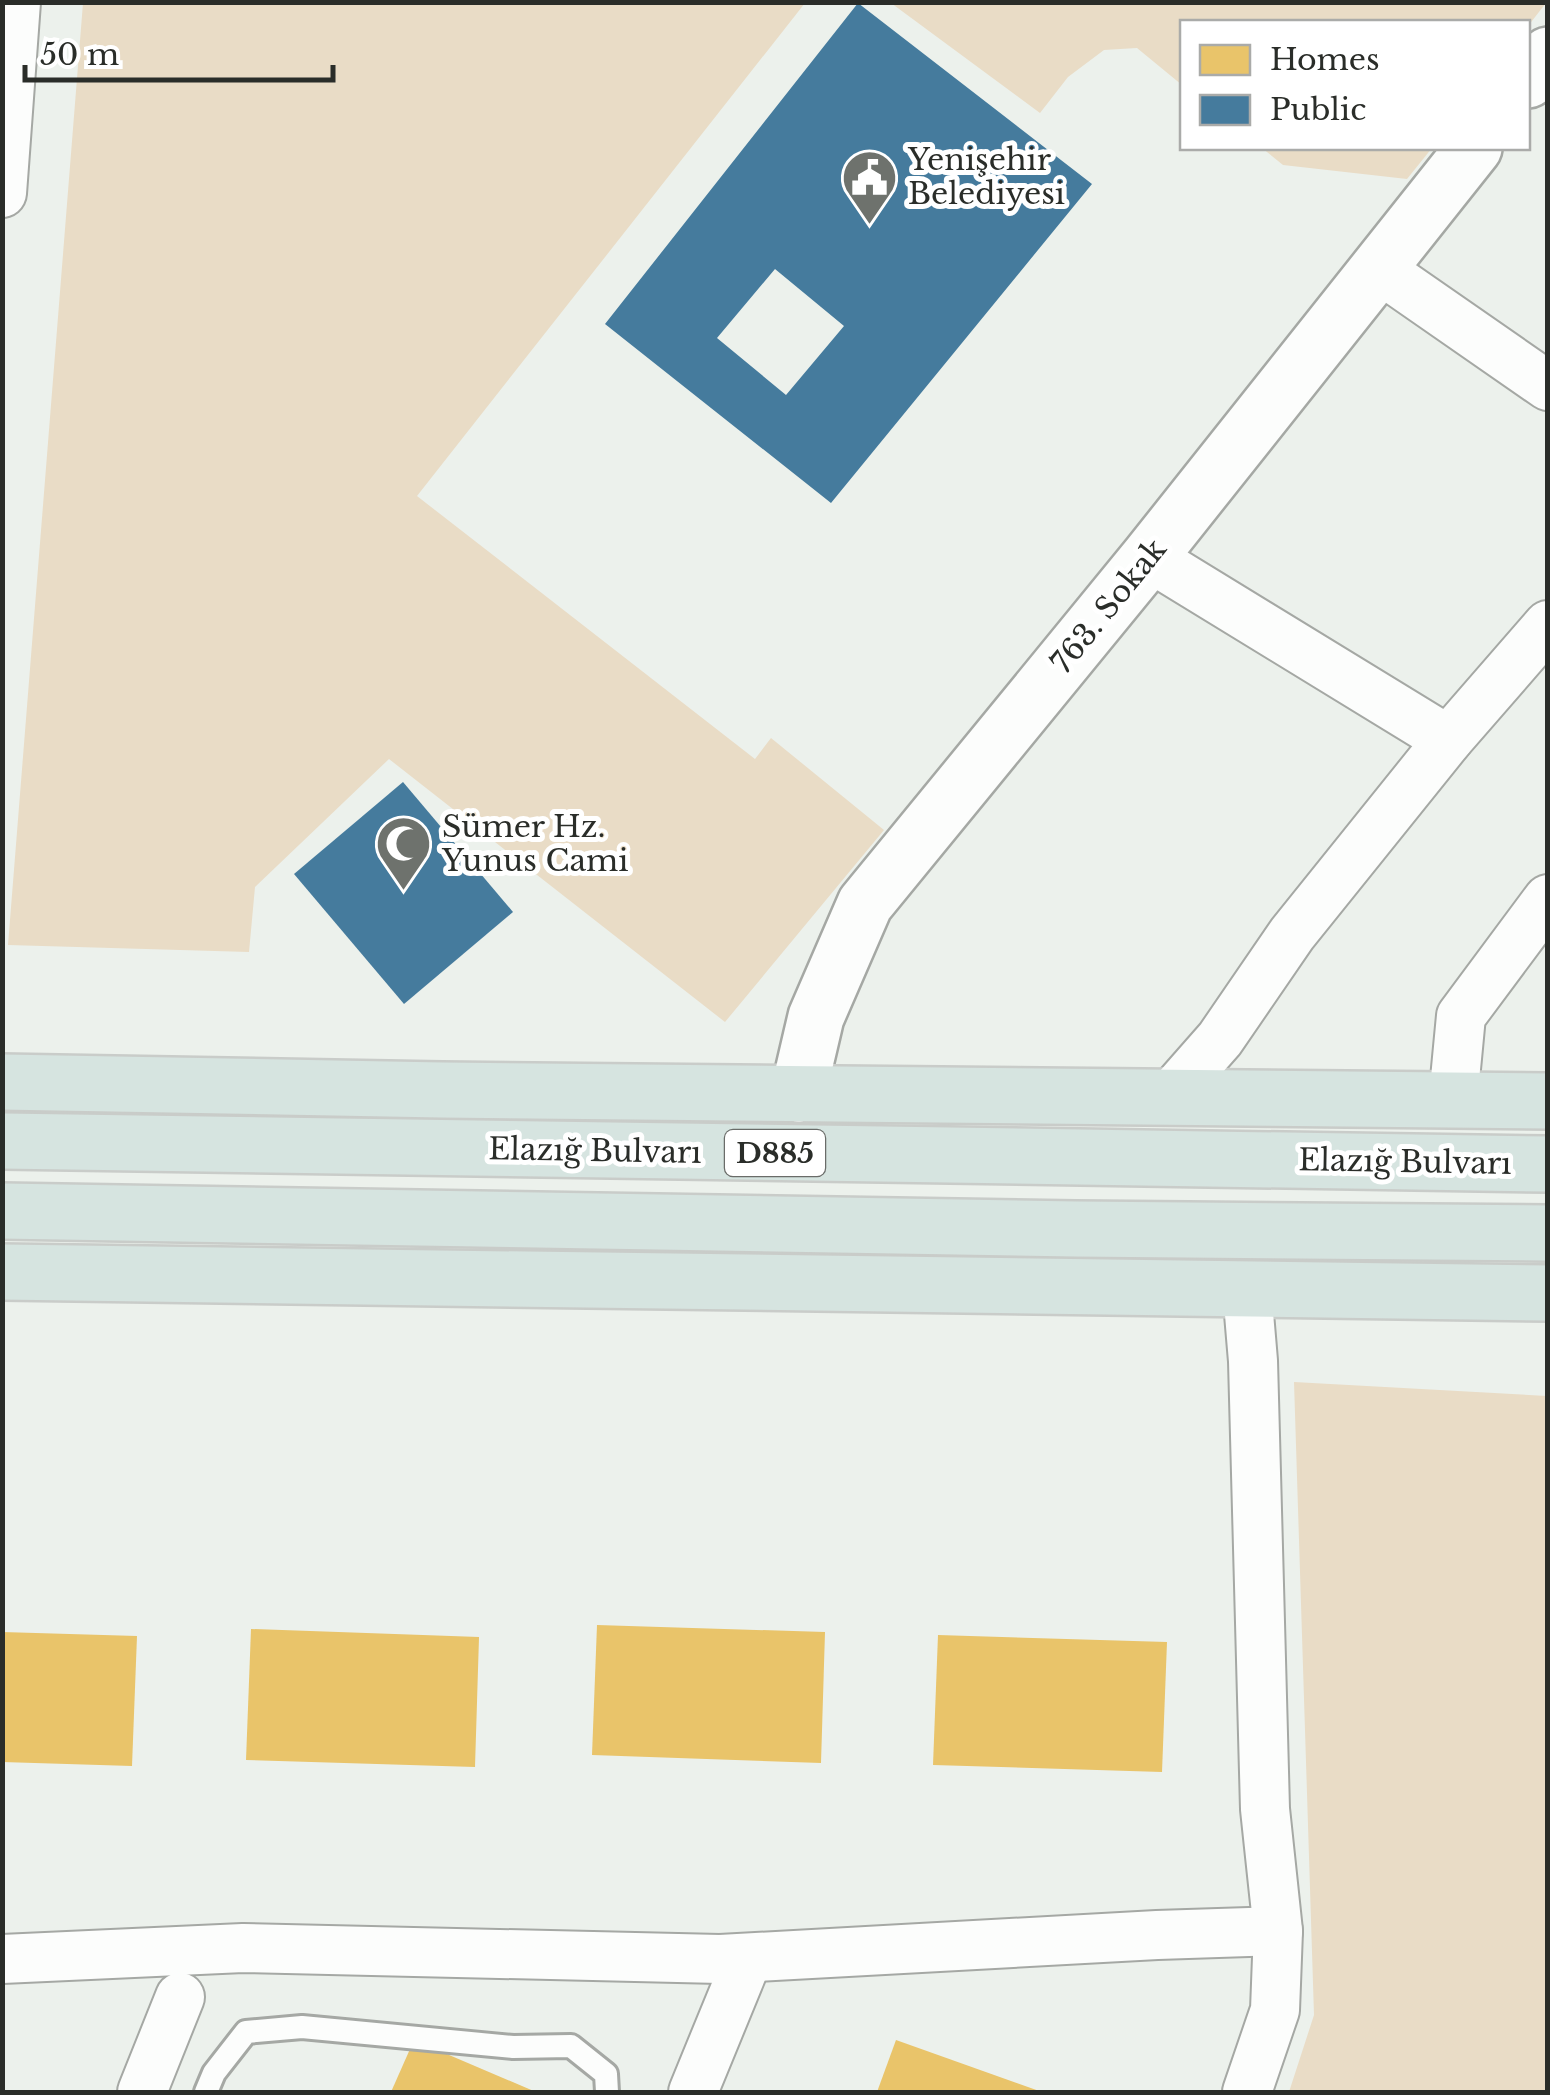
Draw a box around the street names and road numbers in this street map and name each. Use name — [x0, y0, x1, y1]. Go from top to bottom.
street label: 763. Sokak — [1043, 531, 1174, 680]
street label: Elazığ Bulvarı — [488, 1130, 702, 1171]
road number: D885 — [725, 1130, 825, 1176]
street label: Elazığ Bulvarı — [1298, 1141, 1512, 1182]

